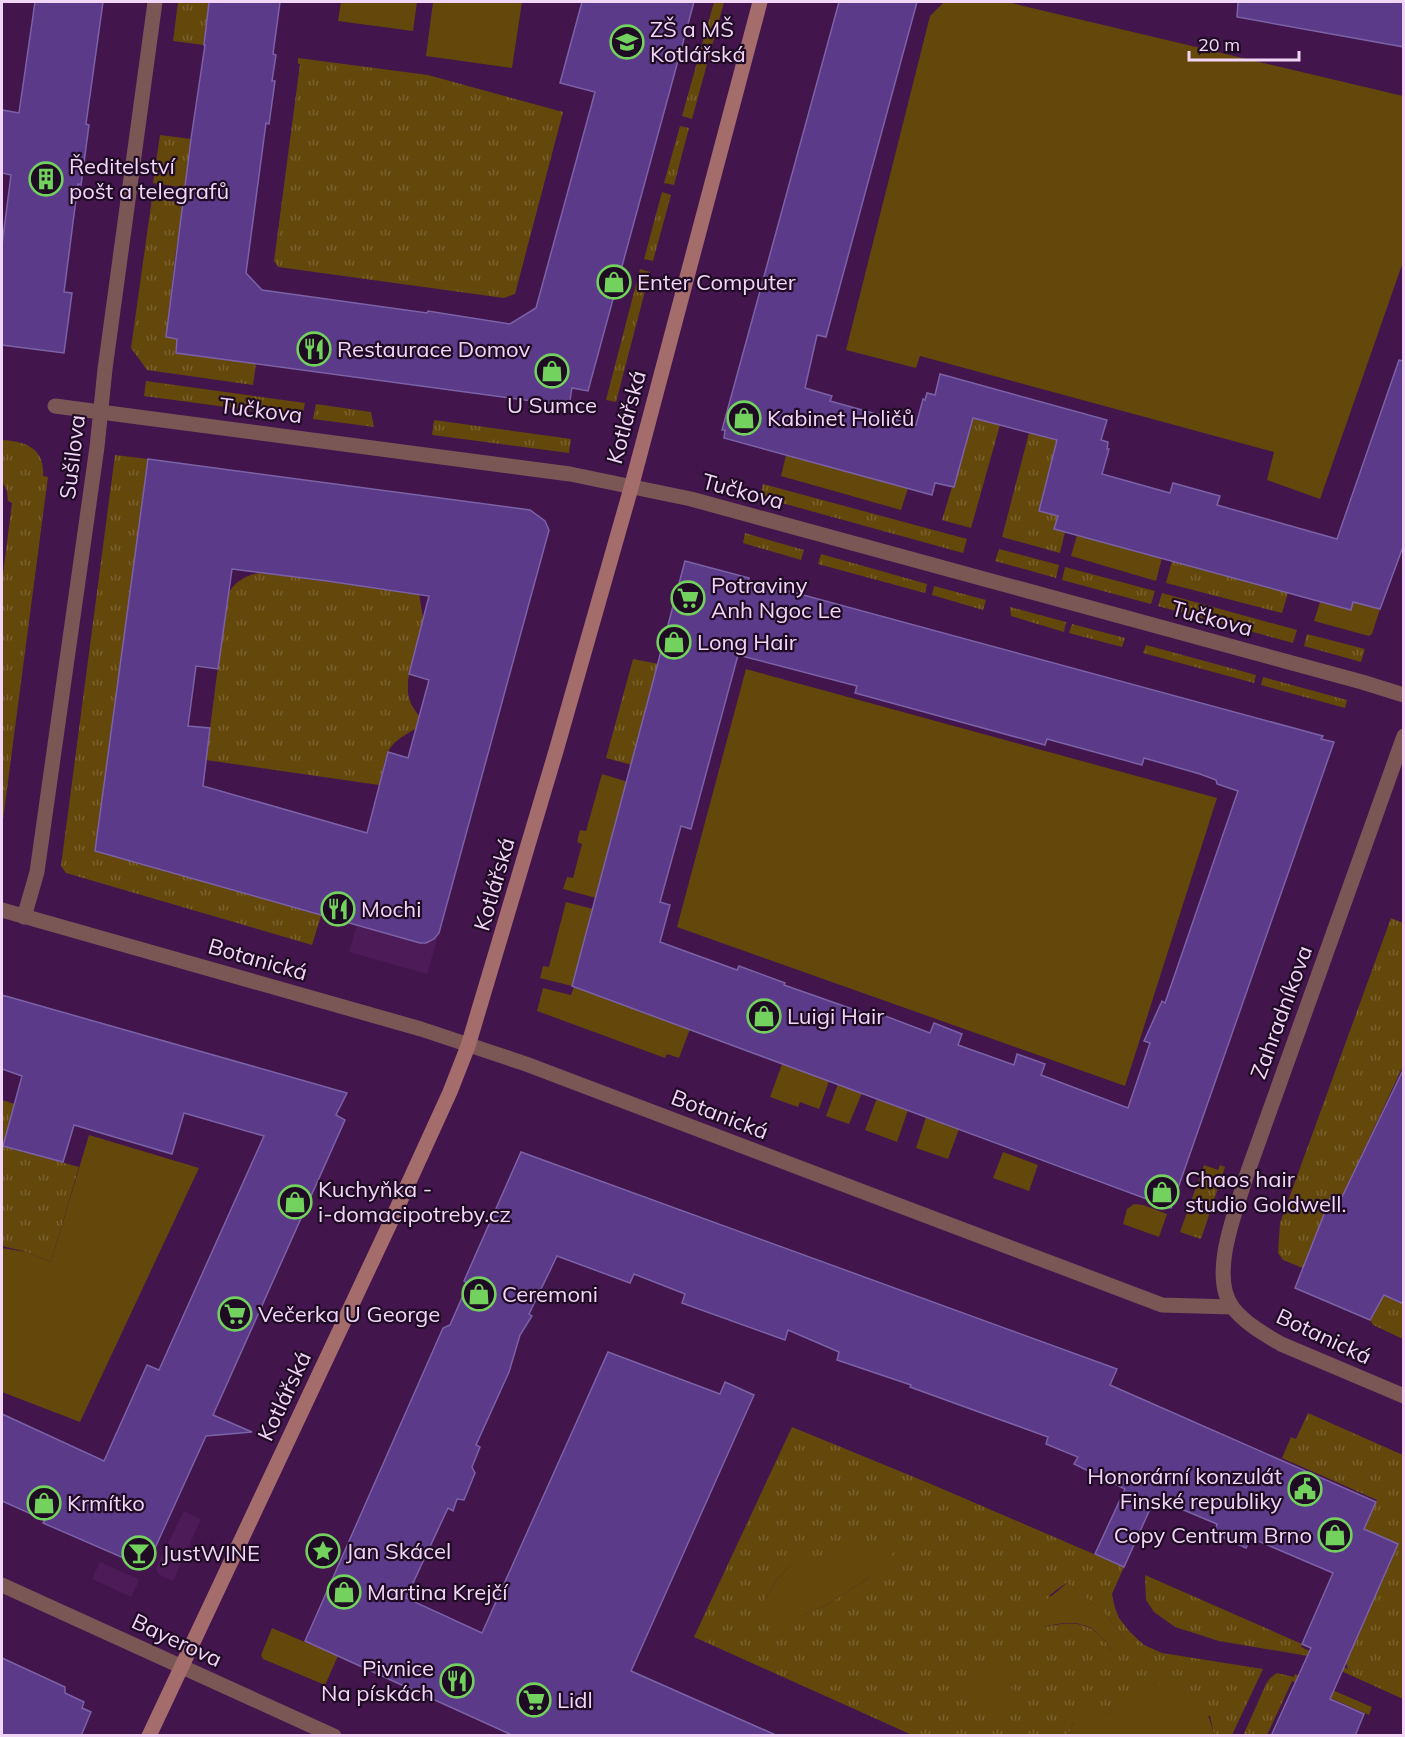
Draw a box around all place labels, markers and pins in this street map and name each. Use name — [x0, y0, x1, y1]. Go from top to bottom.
place label: ZŠ a MŠ Kotlářská — [650, 15, 746, 68]
school or university icon: ZŠ a MŠ Kotlářská — [609, 24, 645, 60]
place label: Ředitelství pošt a telegrafů — [69, 152, 229, 205]
building icon: Ředitelství pošt a telegrafů — [28, 161, 64, 197]
shop icon: Enter Computer — [596, 264, 632, 300]
place label: Enter Computer — [637, 268, 796, 296]
restaurant icon: Restaurace Domov — [296, 331, 332, 367]
place label: Restaurace Domov — [337, 335, 531, 363]
shop icon: U Sumce — [534, 353, 570, 389]
place label: U Sumce — [507, 391, 597, 419]
shop icon: Kabinet Holičů — [726, 400, 762, 436]
place label: Kabinet Holičů — [767, 404, 914, 432]
place label: Potraviny Anh Ngoc Le — [711, 571, 841, 624]
supermarket icon: Potraviny Anh Ngoc Le — [670, 580, 706, 616]
shop icon: Long Hair — [656, 624, 692, 660]
place label: Long Hair — [697, 628, 797, 656]
restaurant icon: Mochi — [320, 891, 356, 927]
place label: Mochi — [361, 895, 421, 923]
shop icon: Luigi Hair — [746, 998, 782, 1034]
place label: Luigi Hair — [787, 1002, 884, 1030]
place label: Chaos hair studio Goldwell. — [1185, 1165, 1346, 1218]
shop icon: Chaos hair studio Goldwell. — [1144, 1174, 1180, 1210]
place label: Kuchyňka - i-domacipotreby.cz — [318, 1175, 511, 1228]
shop icon: Kuchyňka - i-domacipotreby.cz — [277, 1184, 313, 1220]
shop icon: Ceremoni — [461, 1276, 497, 1312]
place label: Ceremoni — [502, 1280, 598, 1308]
supermarket icon: Večerka U George — [217, 1296, 253, 1332]
place label: Večerka U George — [258, 1300, 440, 1328]
place label: Honorární konzulát Finské republiky — [1087, 1462, 1282, 1515]
public building icon: Honorární konzulát Finské republiky — [1287, 1471, 1323, 1507]
shop icon: Krmítko — [26, 1485, 62, 1521]
place label: Krmítko — [67, 1489, 145, 1517]
shop icon: Copy Centrum Brno — [1317, 1517, 1353, 1553]
place label: Copy Centrum Brno — [1114, 1521, 1312, 1549]
place icon: Jan Skácel — [305, 1533, 341, 1569]
bar icon: JustWINE — [121, 1535, 157, 1571]
place label: Jan Skácel — [346, 1537, 451, 1565]
place label: JustWINE — [162, 1539, 260, 1567]
shop icon: Martina Krejčí — [326, 1574, 362, 1610]
place label: Martina Krejčí — [367, 1578, 509, 1606]
place label: Pivnice Na pískách — [321, 1654, 434, 1707]
restaurant icon: Pivnice Na pískách — [439, 1663, 475, 1699]
supermarket icon: Lidl — [516, 1682, 552, 1718]
place label: Lidl — [557, 1686, 593, 1714]

